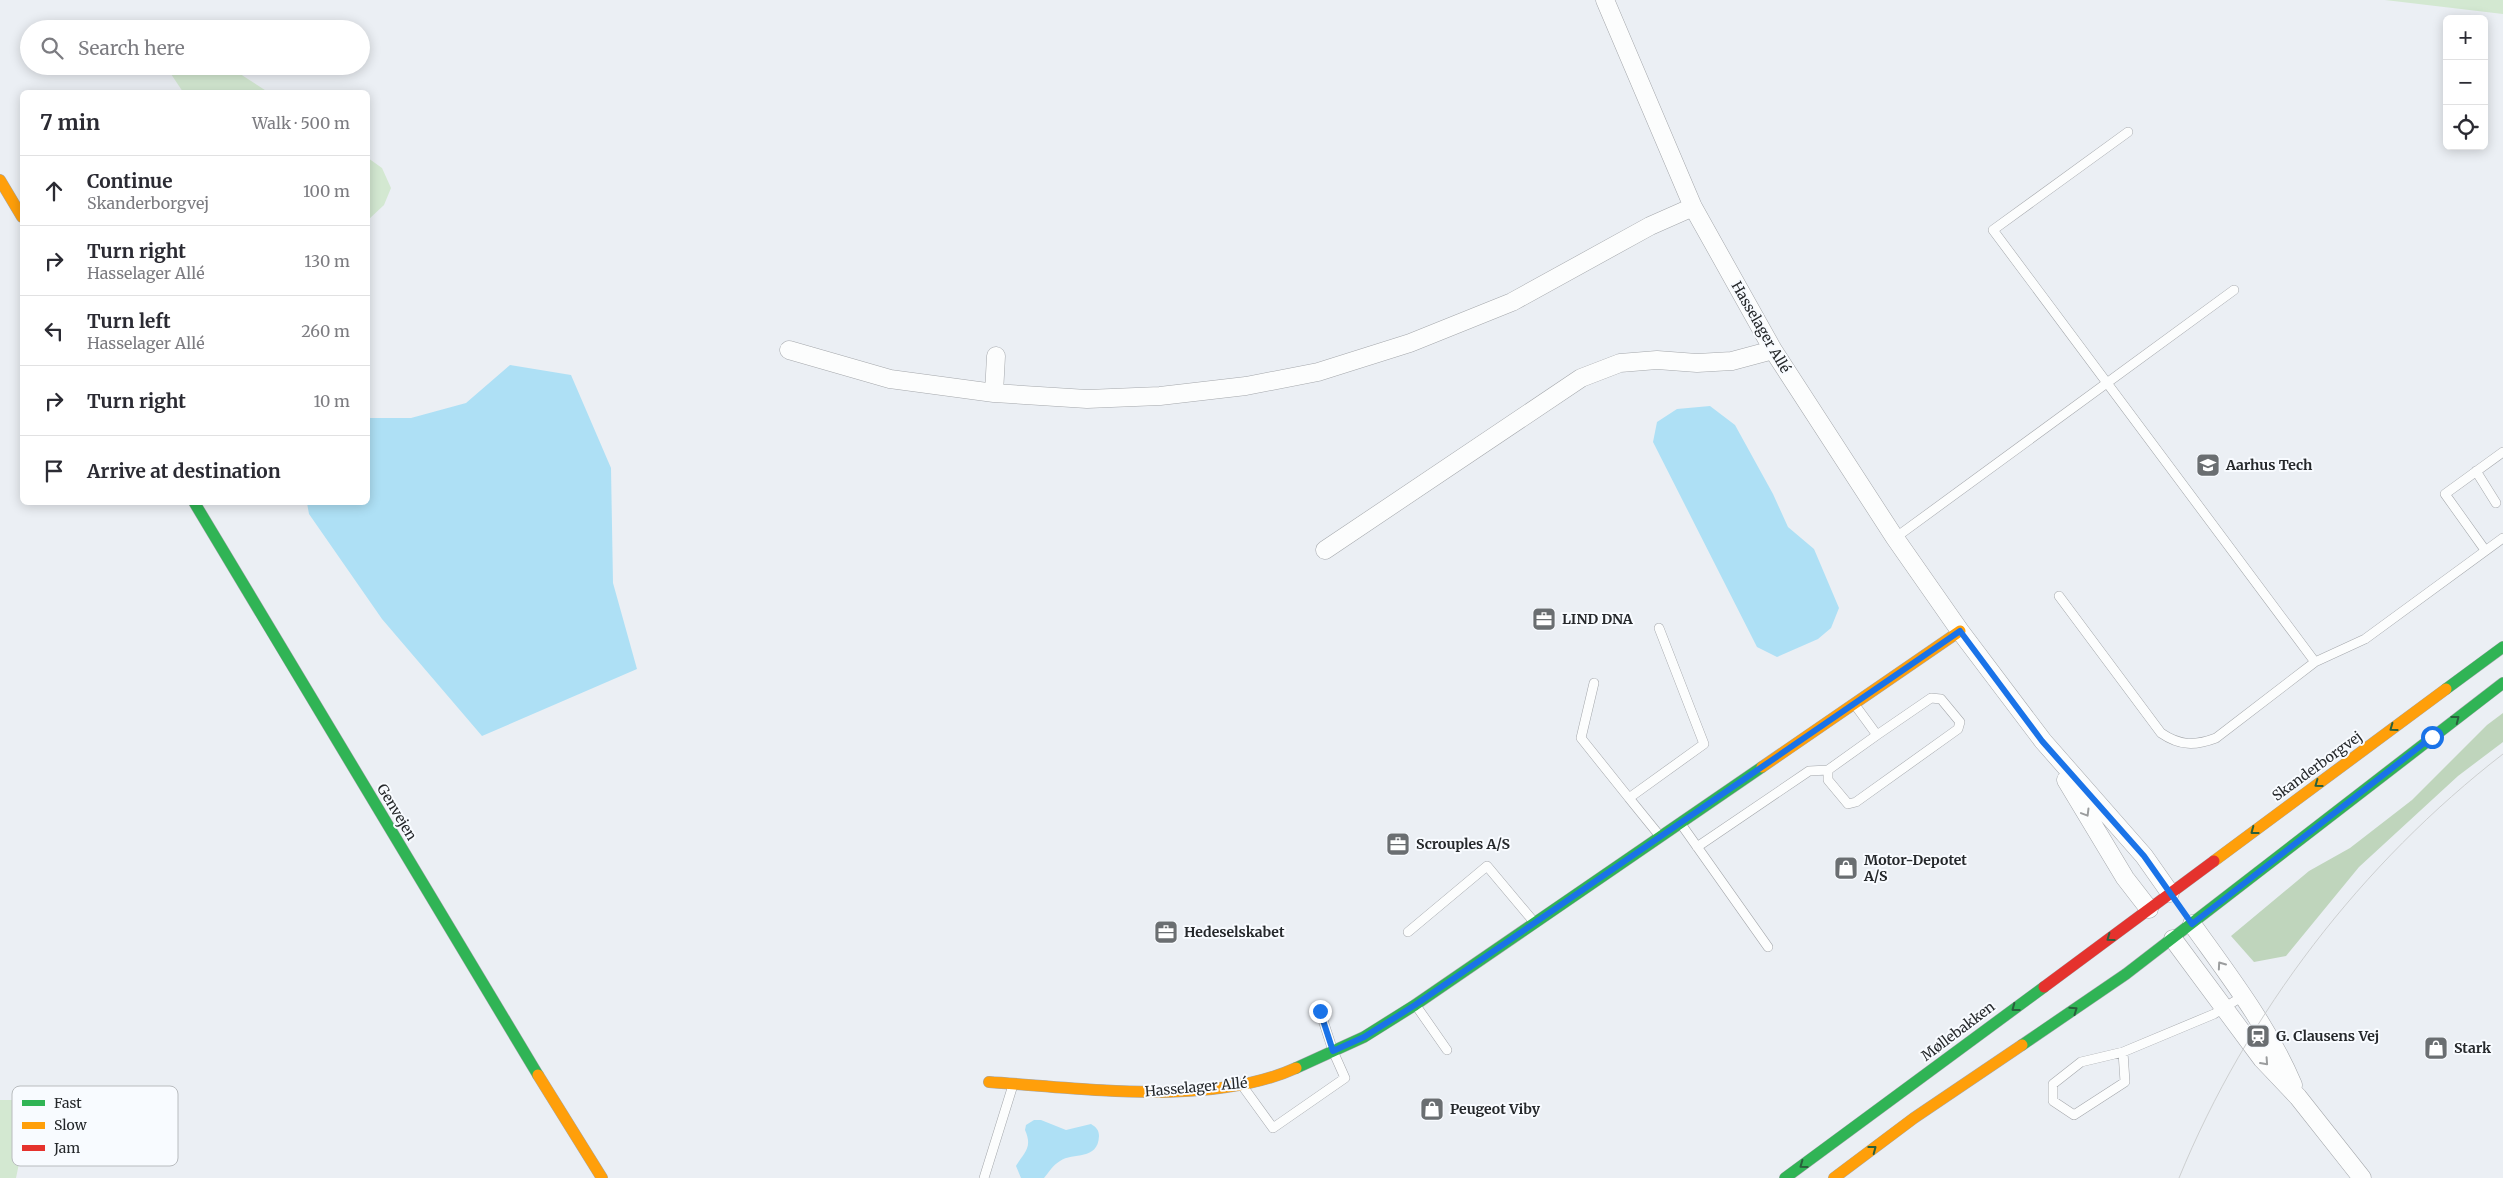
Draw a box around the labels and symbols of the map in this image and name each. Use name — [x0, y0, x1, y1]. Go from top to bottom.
street label: Hasselager Allé — [1727, 278, 1795, 376]
school or university icon: Aarhus Tech — [2195, 452, 2221, 478]
place label: Aarhus Tech — [2225, 456, 2313, 474]
office icon: LIND DNA — [1531, 606, 1557, 632]
place label: LIND DNA — [1562, 610, 1634, 628]
one-way arrow — [2450, 716, 2460, 725]
one-way arrow — [2389, 722, 2399, 731]
route start — [2421, 726, 2444, 749]
street label: Skanderborgvej — [2268, 727, 2366, 805]
one-way arrow — [2314, 778, 2324, 787]
street label: Genvejen — [373, 780, 421, 844]
one-way arrow — [2079, 807, 2089, 816]
one-way arrow — [2251, 826, 2260, 834]
office icon: Scrouples A/S — [1385, 831, 1411, 857]
place label: Scrouples A/S — [1416, 835, 1511, 853]
place label: Motor-Depotet A/S — [1863, 851, 1967, 885]
shop icon: Motor-Depotet A/S — [1833, 855, 1859, 881]
office icon: Hedeselskabet — [1153, 919, 1179, 945]
place label: Hedeselskabet — [1184, 923, 1285, 941]
one-way arrow — [2106, 932, 2116, 941]
one-way arrow — [2218, 961, 2227, 971]
street label: Møllebakken — [1918, 997, 1998, 1065]
route end — [1309, 1000, 1332, 1023]
one-way arrow — [2012, 1002, 2021, 1010]
one-way arrow — [2068, 1007, 2078, 1016]
station icon: G. Clausens Vej — [2245, 1023, 2271, 1049]
place label: G. Clausens Vej — [2276, 1027, 2379, 1045]
shop icon: Stark — [2423, 1035, 2449, 1061]
place label: Stark — [2454, 1039, 2492, 1057]
one-way arrow — [2259, 1056, 2268, 1065]
street label: Hasselager Allé — [1144, 1074, 1248, 1100]
legend — [12, 1086, 178, 1166]
text: Fast — [54, 1094, 82, 1112]
shop icon: Peugeot Viby — [1419, 1096, 1445, 1122]
place label: Peugeot Viby — [1450, 1100, 1541, 1118]
text: Slow — [54, 1116, 87, 1134]
text: Jam — [53, 1139, 80, 1157]
one-way arrow — [1867, 1146, 1876, 1154]
one-way arrow — [1800, 1159, 1809, 1167]

